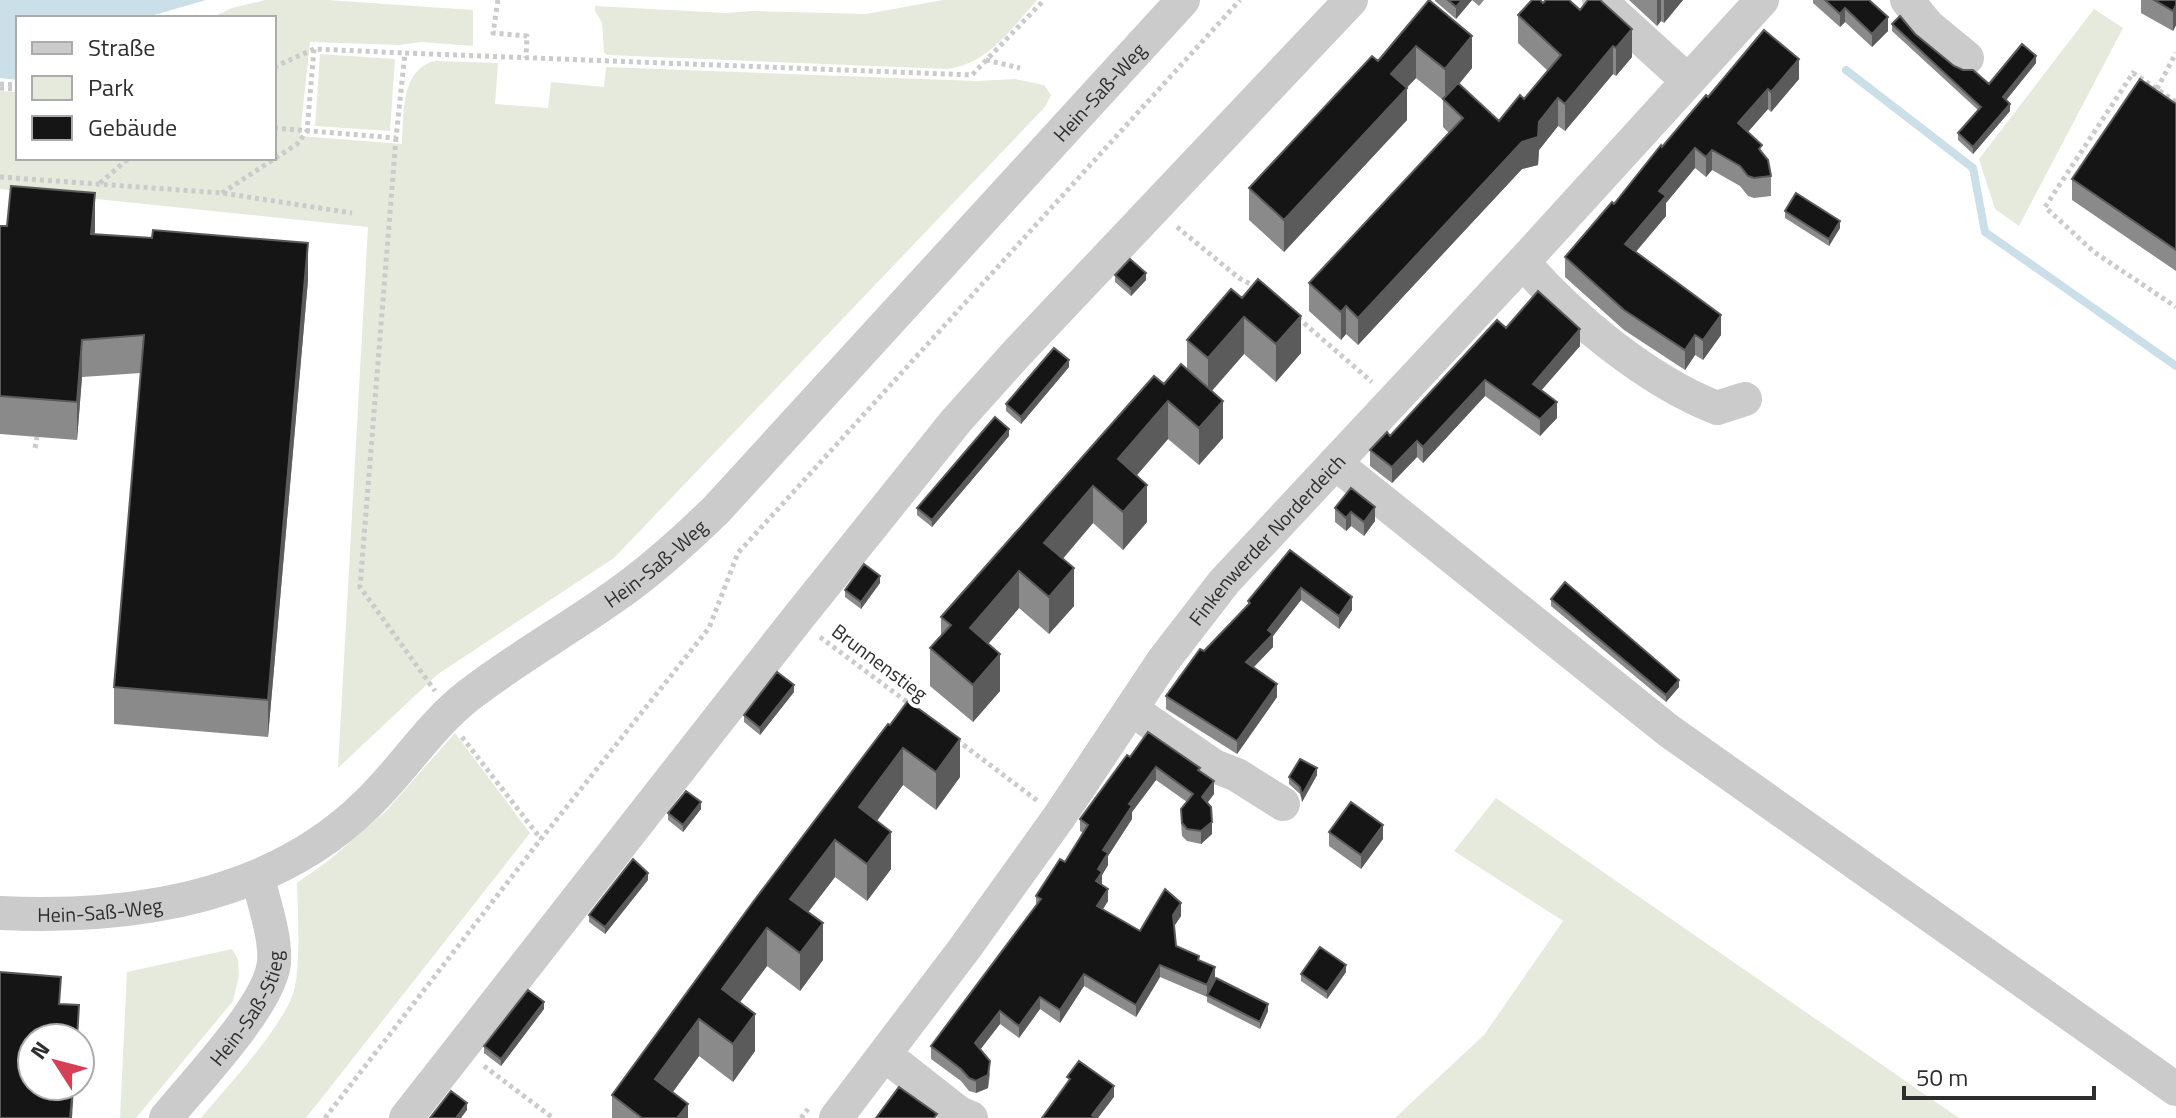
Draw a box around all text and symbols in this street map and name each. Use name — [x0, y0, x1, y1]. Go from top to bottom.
legend — [16, 16, 276, 160]
text: Straße — [88, 29, 155, 65]
street label: Hein-Saß-Weg — [1045, 35, 1153, 148]
text: Park — [88, 69, 134, 105]
text: Gebäude — [88, 109, 177, 145]
street label: Finkenwerder Norderdeich — [1181, 446, 1352, 632]
street label: Hein-Saß-Weg — [597, 511, 714, 615]
street label: Brunnenstieg — [825, 616, 935, 708]
street label: Hein-Saß-Weg — [37, 889, 165, 929]
street label: Hein-Saß-Stieg — [201, 951, 290, 1072]
north arrow — [16, 1022, 96, 1102]
text: N — [22, 1034, 58, 1066]
scale bar — [1904, 1050, 2094, 1100]
text: 50 m — [1916, 1059, 1968, 1095]

